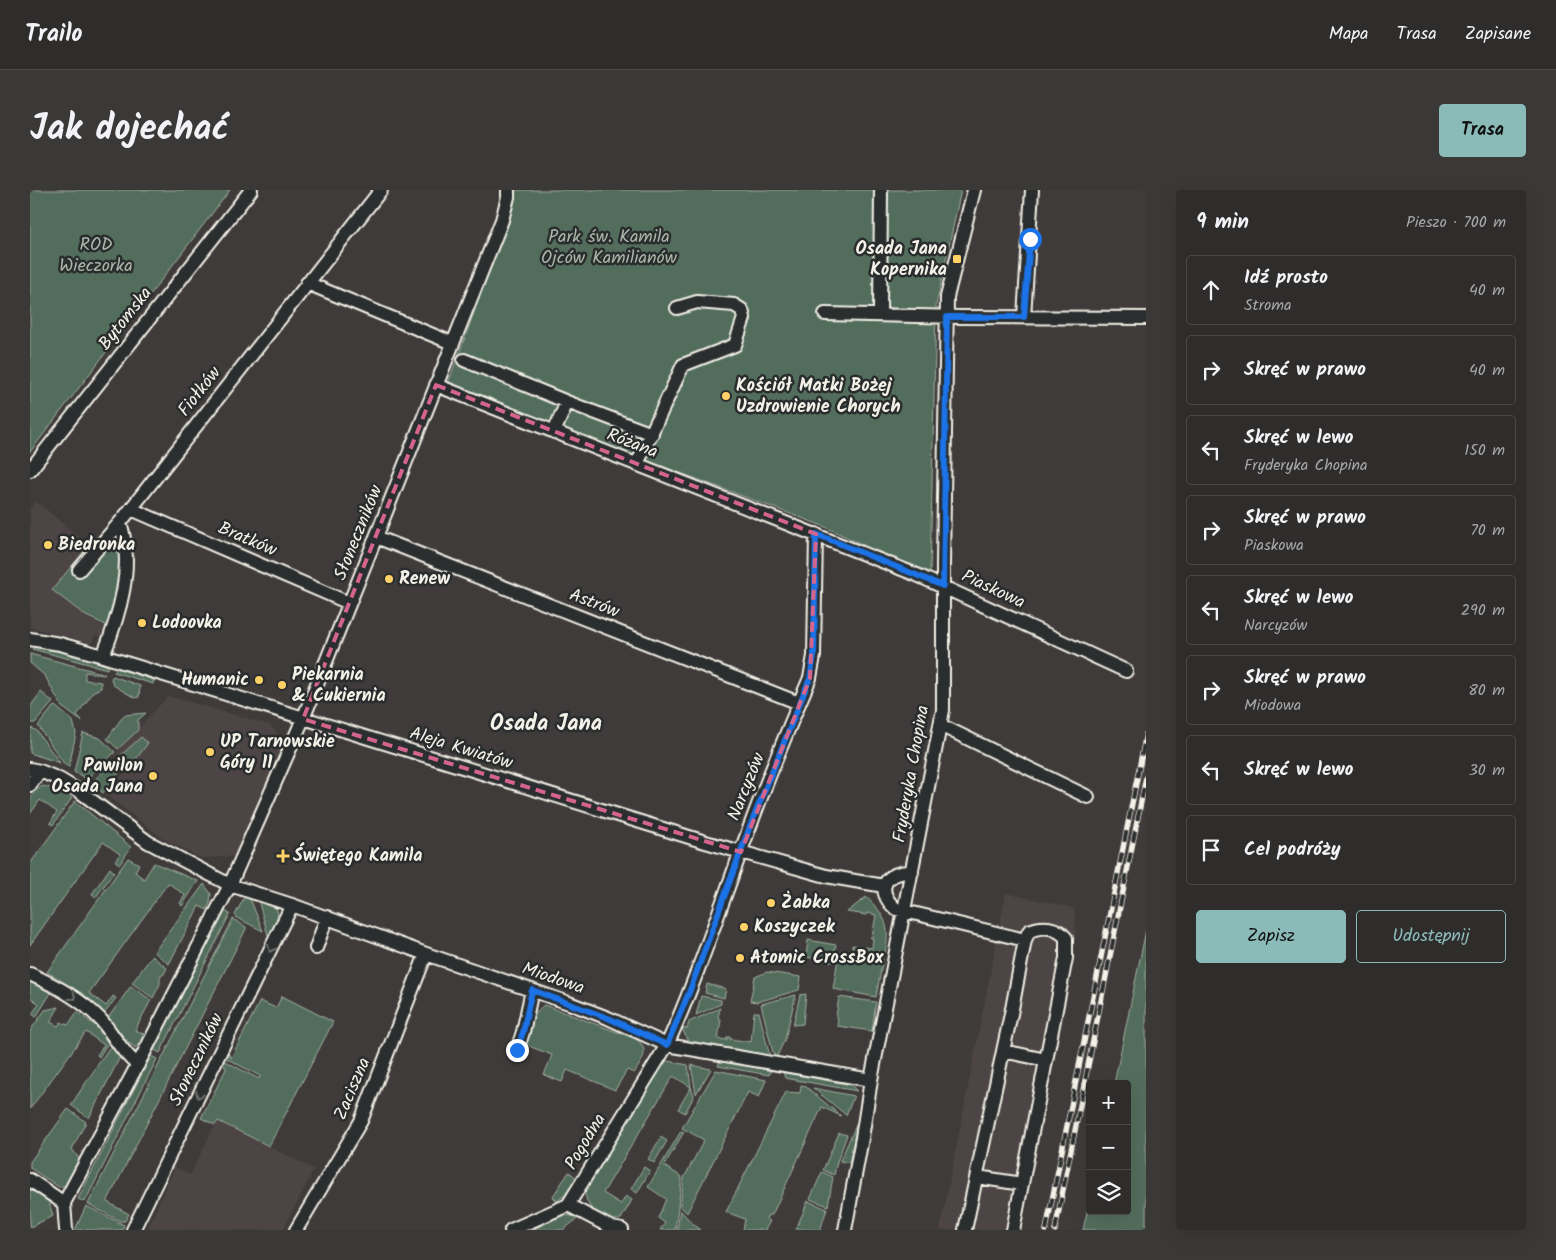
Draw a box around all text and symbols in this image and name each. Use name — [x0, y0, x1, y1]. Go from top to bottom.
text: Trailo — [25, 15, 83, 54]
text: Mapa — [1329, 20, 1369, 49]
text: Trasa — [1397, 20, 1437, 49]
text: Zapisane — [1465, 20, 1531, 49]
text: Jak dojechać — [30, 102, 229, 158]
button: Trasa — [1439, 104, 1526, 157]
text: 9 min — [1196, 206, 1249, 239]
text: Pieszo · 700 m — [1406, 210, 1506, 235]
park label: Park św. Kamila Ojców Kamilianów — [541, 223, 678, 273]
route start — [1019, 228, 1042, 251]
park label: ROD Wieczorka — [59, 231, 133, 281]
place label: Osada Jana Kopernika — [855, 235, 947, 285]
marker: Osada Jana Kopernika — [951, 253, 963, 265]
text: Idź prosto — [1244, 263, 1328, 293]
icon: ahead — [1197, 276, 1225, 304]
text: 40 m — [1469, 278, 1505, 303]
street label: Bytomska — [92, 281, 160, 357]
text: Stroma — [1244, 293, 1291, 318]
text: Skręć w prawo — [1244, 355, 1366, 385]
icon: right — [1197, 356, 1225, 384]
text: 40 m — [1469, 358, 1505, 383]
street label: Fiołków — [171, 360, 230, 423]
place label: Kościół Matki Bożej Uzdrowienie Chorych — [736, 372, 901, 422]
marker: Kościół Matki Bożej Uzdrowienie Chorych — [720, 390, 732, 402]
street label: Różana — [602, 421, 662, 467]
text: Skręć w lewo — [1244, 423, 1353, 453]
icon: left — [1197, 436, 1225, 464]
text: 150 m — [1464, 438, 1505, 463]
text: Fryderyka Chopina — [1244, 453, 1367, 478]
street label: Słoneczników — [327, 480, 392, 585]
text: Skręć w prawo — [1244, 503, 1366, 533]
street label: Bratków — [213, 515, 282, 566]
icon: right — [1197, 516, 1225, 544]
text: 70 m — [1470, 518, 1505, 543]
place label: Biedronka — [58, 531, 135, 560]
text: Piaskowa — [1244, 533, 1304, 558]
marker: Biedronka — [42, 539, 54, 551]
street label: Piaskowa — [956, 563, 1030, 617]
place label: Renew — [399, 565, 450, 594]
marker: Renew — [383, 573, 395, 585]
street label: Astrów — [565, 581, 624, 627]
text: Skręć w lewo — [1244, 583, 1353, 613]
icon: left — [1197, 596, 1225, 624]
text: 290 m — [1461, 598, 1505, 623]
place label: Lodoovka — [152, 609, 222, 638]
text: Narcyzów — [1244, 613, 1307, 638]
marker: Lodoovka — [136, 617, 148, 629]
place label: Piekarnia & Cukiernia — [292, 661, 386, 711]
text: Skręć w prawo — [1244, 663, 1366, 693]
place label: Humanic — [181, 666, 249, 695]
marker: Humanic — [253, 674, 265, 686]
icon: right — [1197, 676, 1225, 704]
text: 80 m — [1468, 678, 1505, 703]
marker: Piekarnia & Cukiernia — [276, 679, 288, 691]
text: Miodowa — [1244, 693, 1301, 718]
street label: Fryderyka Chopina — [886, 703, 938, 845]
district label: Osada Jana — [490, 707, 602, 742]
street label: Aleja Kwiatów — [406, 720, 517, 779]
place label: UP Tarnowskie Góry 11 — [220, 728, 335, 778]
marker: UP Tarnowskie Góry 11 — [204, 746, 216, 758]
street label: Narcyzów — [720, 748, 774, 825]
place label: Pawilon Osada Jana — [51, 752, 143, 802]
text: Skręć w lewo — [1244, 755, 1353, 785]
icon: left — [1197, 756, 1225, 784]
text: 30 m — [1469, 758, 1505, 783]
marker: Pawilon Osada Jana — [147, 770, 159, 782]
text: Cel podróży — [1244, 835, 1341, 865]
icon: arrive — [1197, 836, 1225, 864]
place label: Świętego Kamila — [293, 842, 422, 871]
marker: Świętego Kamila — [277, 850, 289, 862]
place label: Żabka — [781, 889, 830, 918]
marker: Żabka — [765, 897, 777, 909]
button: Zapisz — [1196, 910, 1346, 963]
button: Udostępnij — [1356, 910, 1506, 963]
place label: Koszyczek — [754, 913, 836, 942]
marker: Koszyczek — [738, 921, 750, 933]
one-way arrow — [266, 944, 277, 953]
place label: Atomic CrossBox — [750, 944, 884, 973]
marker: Atomic CrossBox — [734, 952, 746, 964]
street label: Miodowa — [518, 955, 588, 1003]
one-way arrow — [67, 991, 76, 999]
street label: Słoneczników — [162, 1008, 232, 1111]
route end — [506, 1039, 529, 1062]
street label: Zaciszna — [327, 1053, 379, 1125]
map controls — [1086, 1080, 1131, 1215]
button: + — [1086, 1080, 1131, 1125]
one-way arrow — [195, 1089, 205, 1098]
street label: Pogodna — [558, 1108, 614, 1176]
button: − — [1086, 1125, 1131, 1170]
button: layers — [1086, 1170, 1131, 1215]

